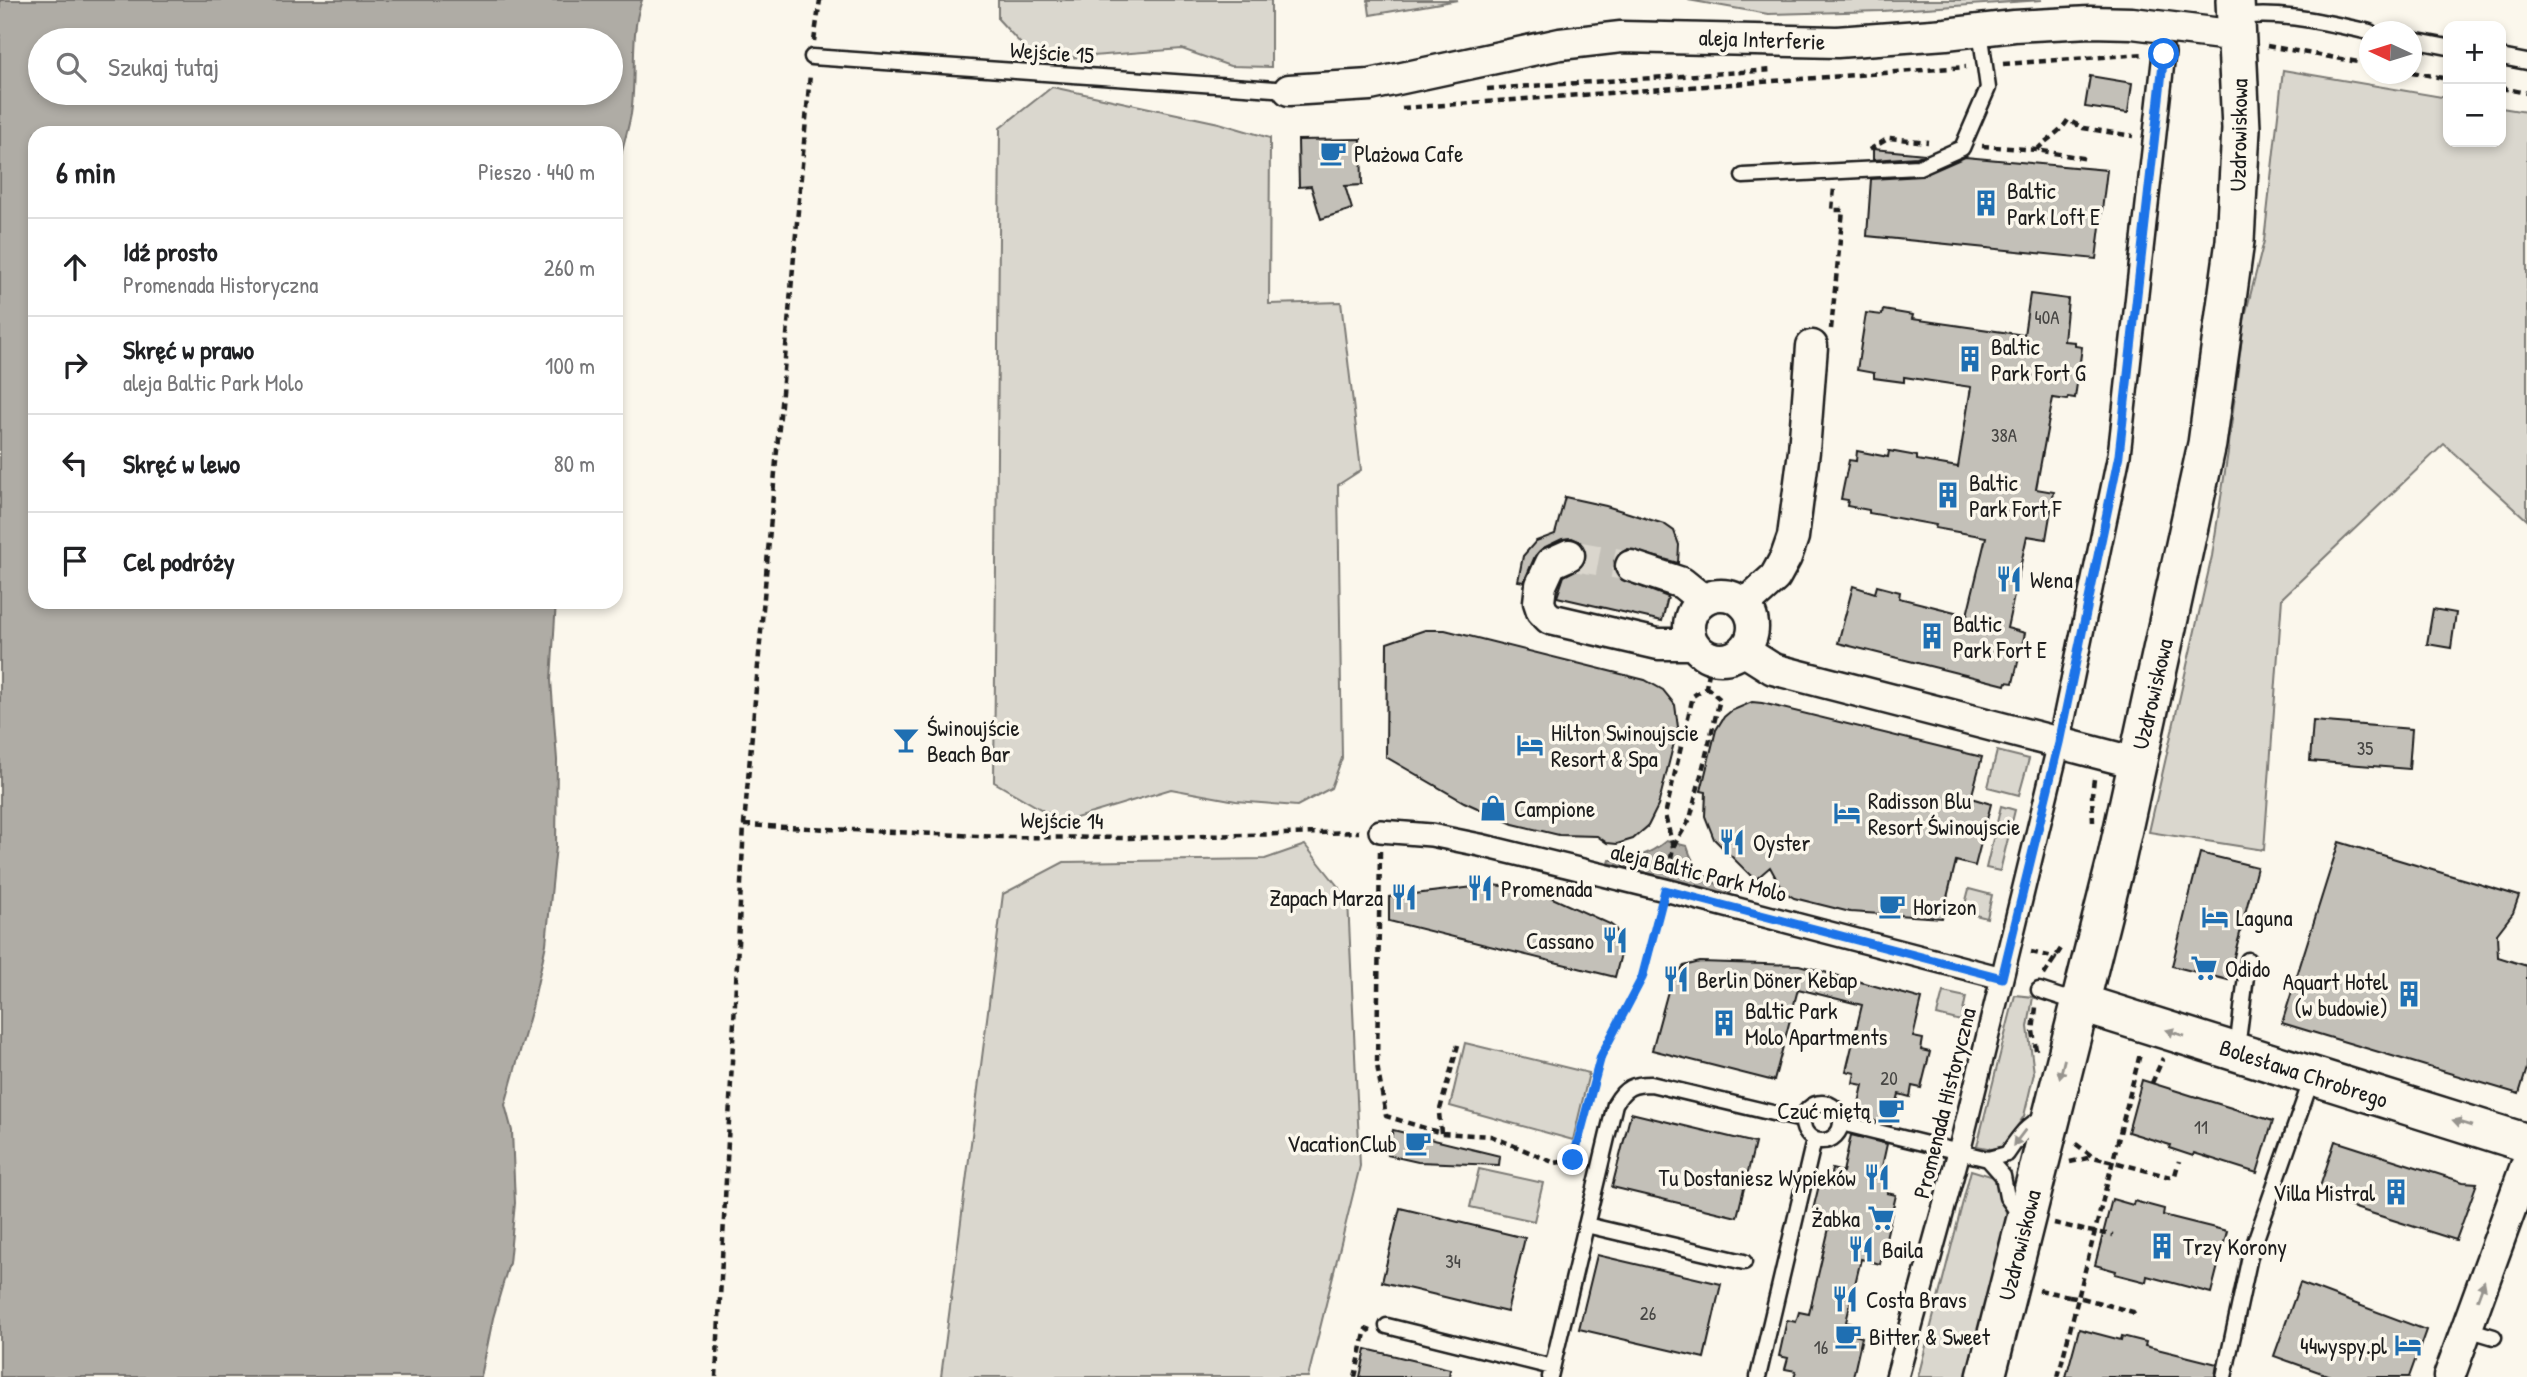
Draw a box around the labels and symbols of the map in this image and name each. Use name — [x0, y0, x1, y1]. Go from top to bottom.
street label: aleja Interferie — [1698, 21, 1826, 57]
north arrow — [2359, 21, 2422, 84]
street label: Wejście 15 — [1009, 34, 1095, 70]
route start — [2148, 38, 2179, 69]
street label: Uzdrowiskowa — [2222, 78, 2254, 192]
cafe icon: Plażowa Cafe — [1318, 138, 1348, 168]
place label: Plażowa Cafe — [1354, 138, 1463, 169]
place label: Baltic Park Loft E — [2007, 175, 2100, 232]
building icon: Baltic Park Loft E — [1971, 188, 2001, 218]
house number: 40A — [2035, 304, 2059, 330]
place label: Baltic Park Fort G — [1991, 331, 2086, 388]
building icon: Baltic Park Fort G — [1955, 344, 1985, 374]
house number: 38A — [1991, 422, 2017, 448]
place label: Baltic Park Fort F — [1969, 467, 2063, 524]
building icon: Baltic Park Fort F — [1933, 480, 1963, 510]
restaurant icon: Wena — [1994, 564, 2024, 594]
place label: Wena — [2030, 564, 2073, 595]
place label: Baltic Park Fort E — [1953, 608, 2047, 665]
building icon: Baltic Park Fort E — [1917, 621, 1947, 651]
street label: Uzdrowiskowa — [2124, 636, 2180, 752]
place label: Świnoujście Beach Bar — [927, 712, 1020, 769]
place label: Hilton Swinoujscie Resort & Spa — [1551, 717, 1699, 774]
bar icon: Świnoujście Beach Bar — [891, 725, 921, 755]
hotel icon: Hilton Swinoujscie Resort & Spa — [1515, 730, 1545, 760]
house number: 35 — [2357, 735, 2373, 761]
place label: Radisson Blu Resort Świnoujscie — [1868, 785, 2021, 842]
shop icon: Campione — [1478, 793, 1508, 823]
place label: Campione — [1514, 793, 1595, 824]
hotel icon: Radisson Blu Resort Świnoujscie — [1832, 798, 1862, 828]
street label: Wejście 14 — [1020, 804, 1104, 836]
restaurant icon: Oyster — [1717, 827, 1747, 857]
place label: Oyster — [1753, 827, 1810, 858]
street label: aleja Baltic Park Molo — [1608, 835, 1790, 909]
restaurant icon: Promenada — [1465, 873, 1495, 903]
place label: Promenada — [1501, 873, 1592, 904]
place label: Zapach Marza — [1269, 882, 1383, 913]
restaurant icon: Zapach Marza — [1389, 882, 1419, 912]
cafe icon: Horizon — [1877, 891, 1907, 921]
place label: Horizon — [1913, 891, 1977, 922]
hotel icon: Laguna — [2200, 902, 2230, 932]
place label: Laguna — [2236, 902, 2292, 933]
place label: Cassano — [1526, 925, 1594, 956]
restaurant icon: Cassano — [1600, 925, 1630, 955]
supermarket icon: Odido — [2189, 953, 2219, 983]
place label: Odido — [2225, 953, 2270, 984]
restaurant icon: Berlin Döner Kebap — [1661, 964, 1691, 994]
place label: Berlin Döner Kebap — [1697, 964, 1857, 995]
place label: Aquart Hotel (w budowie) — [2283, 966, 2389, 1023]
building icon: Aquart Hotel (w budowie) — [2394, 979, 2424, 1009]
place label: Baltic Park Molo Apartments — [1745, 995, 1888, 1052]
street label: Promenada Historyczna — [1905, 1004, 1983, 1202]
building icon: Baltic Park Molo Apartments — [1709, 1008, 1739, 1038]
one-way arrow — [2164, 1027, 2185, 1037]
street label: Bolesława Chrobrego — [2216, 1031, 2392, 1115]
one-way arrow — [2056, 1058, 2067, 1080]
house number: 20 — [1880, 1065, 1898, 1091]
place label: Czuć miętą — [1777, 1095, 1872, 1126]
cafe icon: Czuć miętą — [1876, 1095, 1906, 1125]
house number: 11 — [2194, 1114, 2208, 1140]
one-way arrow — [2451, 1117, 2472, 1127]
place label: VacationClub — [1287, 1128, 1397, 1159]
cafe icon: VacationClub — [1403, 1128, 1433, 1158]
one-way arrow — [2012, 1128, 2026, 1147]
route end — [1557, 1144, 1588, 1175]
place label: Tu Dostaniesz Wypieków — [1659, 1162, 1856, 1193]
restaurant icon: Tu Dostaniesz Wypieków — [1862, 1162, 1892, 1192]
place label: Villa Mistral — [2273, 1177, 2376, 1208]
building icon: Villa Mistral — [2381, 1177, 2411, 1207]
street label: Uzdrowiskowa — [1990, 1187, 2048, 1303]
place label: Żabka — [1811, 1203, 1860, 1234]
supermarket icon: Żabka — [1866, 1203, 1896, 1233]
building icon: Trzy Korony — [2147, 1231, 2177, 1261]
place label: Trzy Korony — [2183, 1231, 2287, 1262]
restaurant icon: Baila — [1846, 1234, 1876, 1264]
place label: Baila — [1882, 1234, 1923, 1265]
house number: 34 — [1445, 1248, 1461, 1274]
one-way arrow — [2476, 1279, 2487, 1300]
restaurant icon: Costa Bravs — [1830, 1284, 1860, 1314]
place label: Costa Bravs — [1866, 1284, 1967, 1315]
house number: 26 — [1640, 1300, 1656, 1326]
cafe icon: Bitter & Sweet — [1833, 1321, 1863, 1351]
place label: Bitter & Sweet — [1869, 1321, 1991, 1352]
place label: 44wyspy.pl — [2300, 1330, 2388, 1361]
hotel icon: 44wyspy.pl — [2393, 1330, 2423, 1360]
house number: 16 — [1814, 1334, 1828, 1360]

